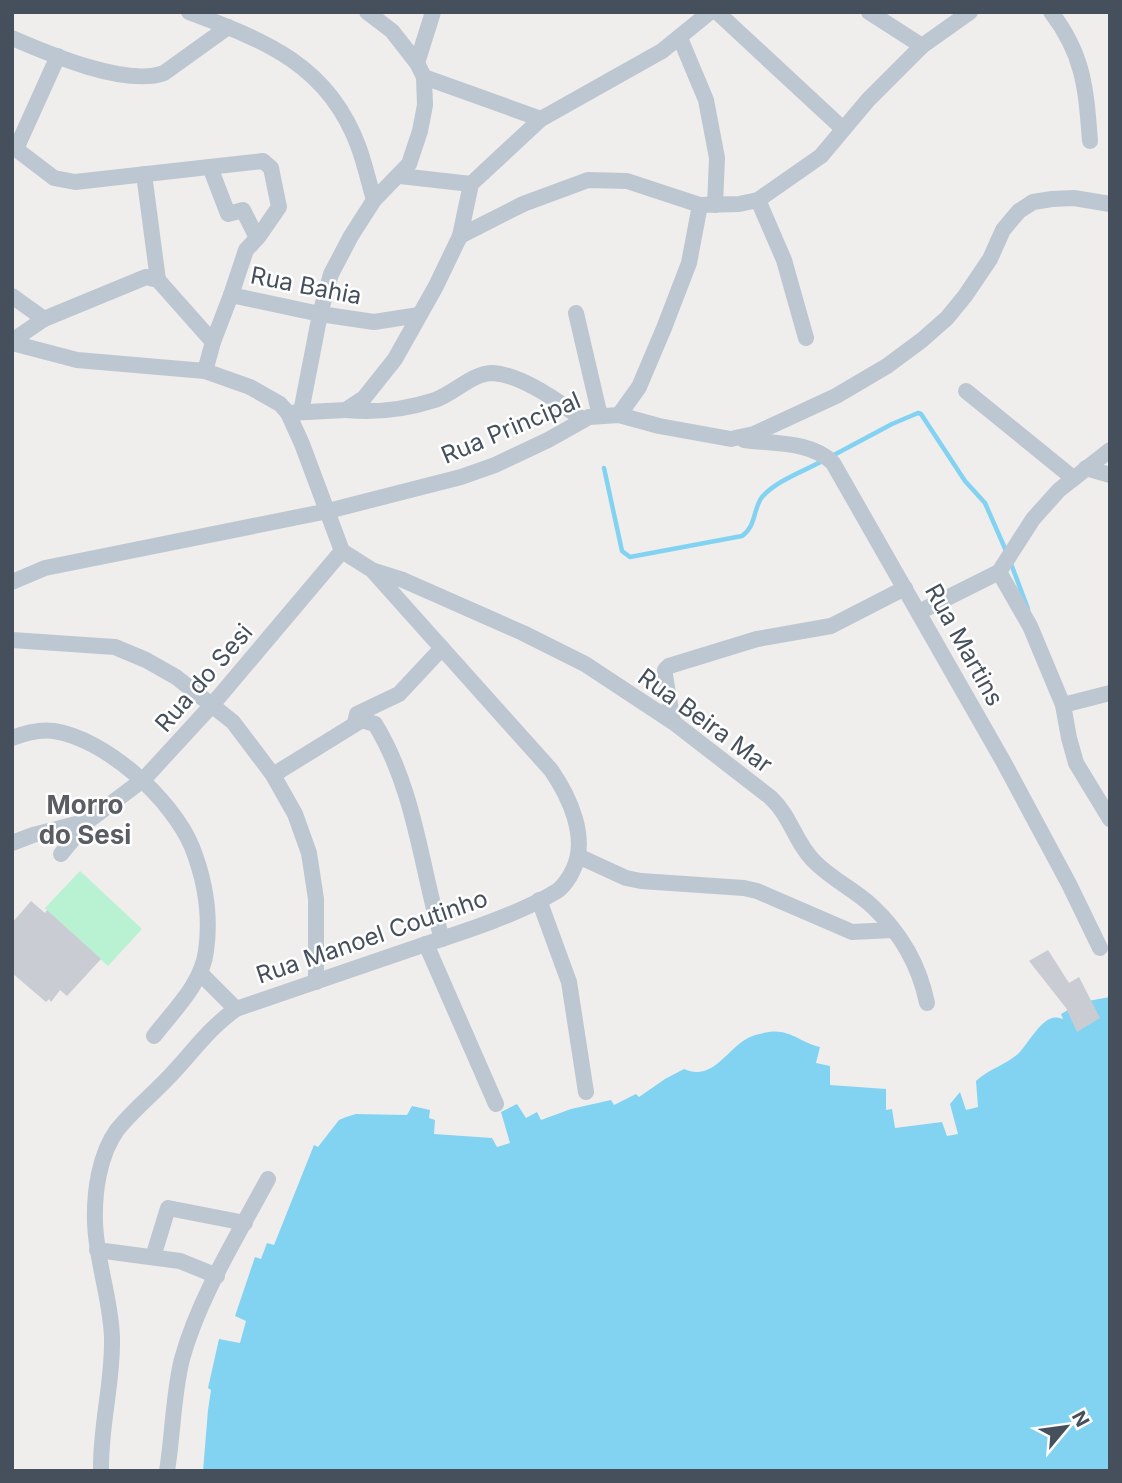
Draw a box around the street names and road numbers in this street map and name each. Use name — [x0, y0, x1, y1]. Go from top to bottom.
street label: Rua Bahia — [248, 261, 364, 310]
street label: Rua Principal — [437, 385, 585, 470]
street label: Rua Martins — [919, 579, 1010, 711]
street label: Rua do Sesi — [149, 618, 258, 738]
street label: Rua Beira Mar — [633, 662, 778, 779]
street label: Rua Manoel Coutinho — [252, 883, 491, 990]

